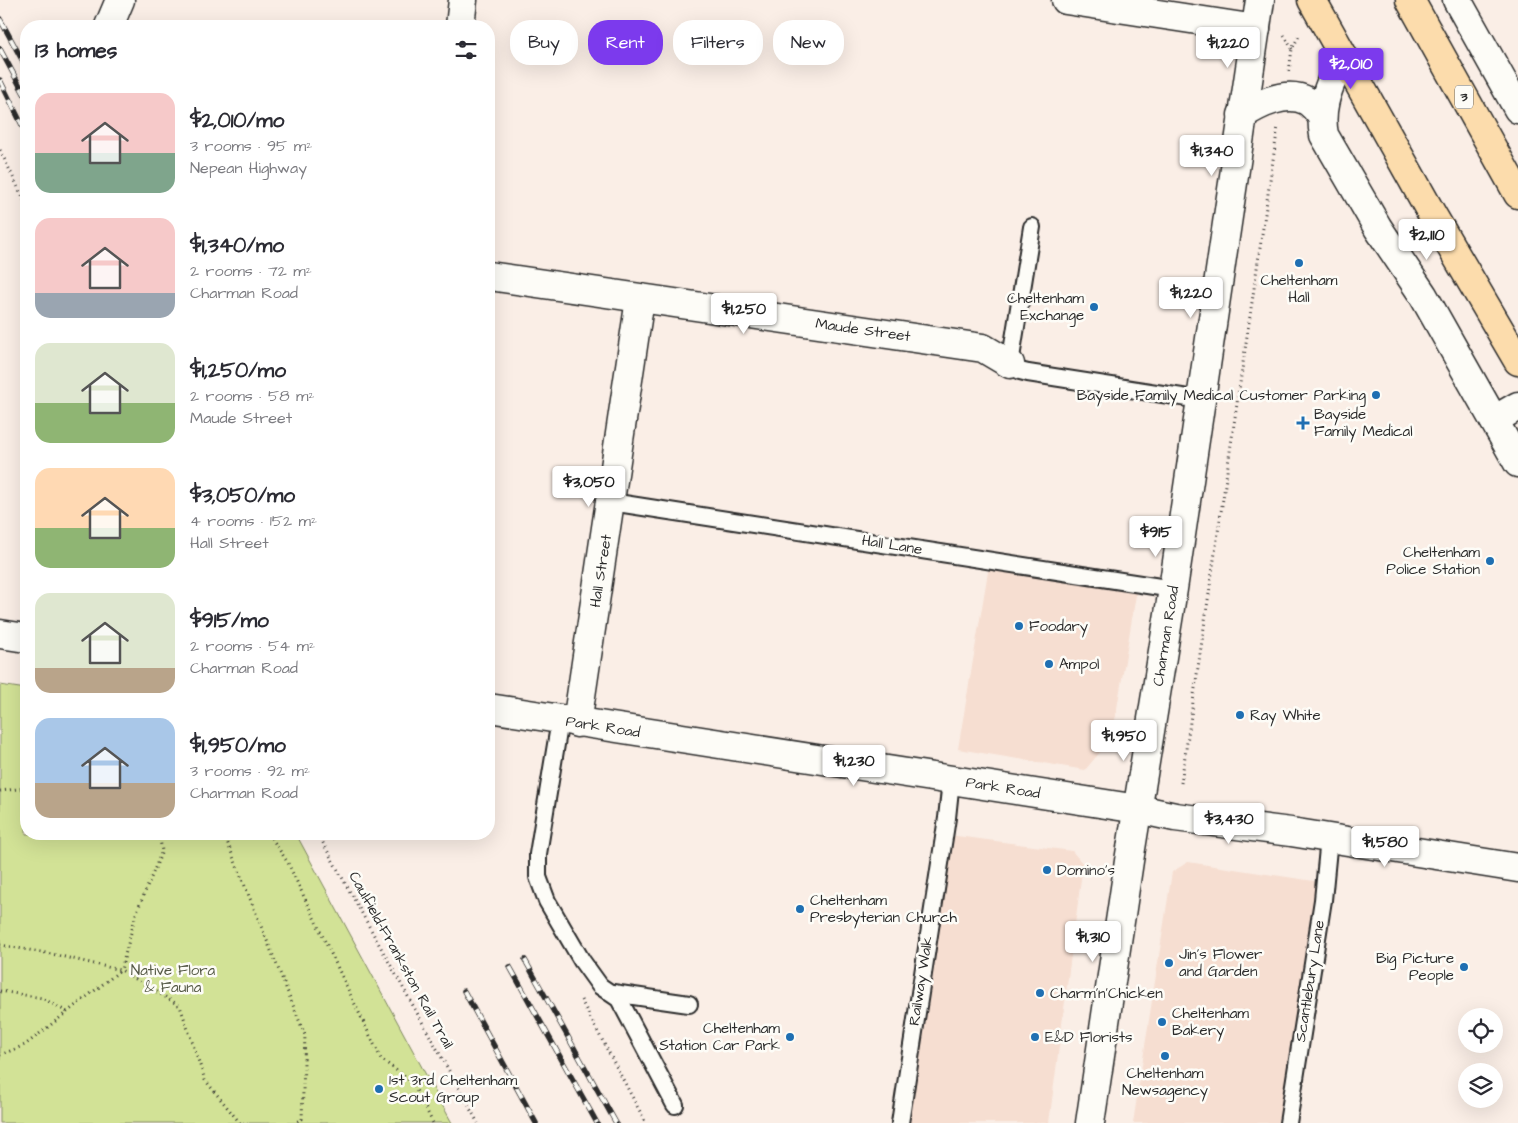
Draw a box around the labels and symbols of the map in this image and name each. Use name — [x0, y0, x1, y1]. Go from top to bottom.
pin: $1,220 — [1187, 27, 1269, 69]
pin: $2,010 — [1310, 48, 1392, 90]
road number: 3 — [1455, 85, 1473, 108]
pin: $1,340 — [1171, 134, 1253, 177]
pin: $2,110 — [1386, 218, 1468, 261]
marker: Cheltenham Hall — [1293, 257, 1305, 269]
place label: Cheltenham Hall — [1261, 270, 1338, 308]
pin: $1,220 — [1150, 276, 1232, 319]
place label: Cheltenham Exchange — [1007, 288, 1084, 327]
pin: $1,250 — [703, 292, 785, 335]
marker: Cheltenham Exchange — [1088, 301, 1100, 313]
street label: Maude Street — [814, 313, 912, 347]
place label: Bayside Family Medical Customer Parking — [1077, 385, 1366, 407]
marker: Bayside Family Medical Customer Parking — [1370, 389, 1382, 401]
place label: Bayside Family Medical — [1314, 404, 1413, 443]
marker: Bayside Family Medical — [1296, 416, 1310, 430]
pin: $3,050 — [548, 466, 630, 508]
pin: $915 — [1126, 516, 1186, 558]
street label: Hall Lane — [860, 530, 924, 560]
street label: Hall Street — [585, 533, 617, 609]
place label: Cheltenham Police Station — [1386, 542, 1480, 580]
marker: Cheltenham Police Station — [1484, 555, 1496, 567]
street label: Charman Road — [1148, 584, 1184, 688]
place label: Foodary — [1029, 616, 1088, 638]
marker: Foodary — [1013, 620, 1025, 632]
place label: Ampol — [1059, 654, 1099, 675]
marker: Ampol — [1043, 658, 1055, 670]
place label: Ray White — [1250, 705, 1321, 727]
marker: Ray White — [1234, 709, 1246, 721]
street label: Park Road — [564, 711, 642, 743]
pin: $1,950 — [1083, 720, 1165, 762]
pin: $1,230 — [813, 744, 895, 787]
street label: Park Road — [964, 772, 1042, 804]
pin: $3,430 — [1188, 802, 1270, 845]
pin: $1,580 — [1344, 826, 1426, 868]
place label: Domino's — [1057, 860, 1115, 881]
marker: Domino's — [1041, 864, 1053, 876]
street label: Caulfield-Frankston Rail Trail — [343, 868, 459, 1052]
place label: Cheltenham Presbyterian Church — [810, 890, 957, 929]
marker: Cheltenham Presbyterian Church — [794, 903, 806, 915]
street label: Scantlebury Lane — [1290, 919, 1331, 1044]
pin: $1,310 — [1052, 920, 1134, 963]
street label: Railway Walk — [904, 935, 939, 1027]
place label: Jin's Flower and Garden — [1179, 944, 1262, 982]
place label: Big Picture People — [1376, 948, 1454, 986]
marker: Jin's Flower and Garden — [1163, 957, 1175, 969]
park label: Native Flora & Fauna — [131, 960, 216, 998]
marker: Big Picture People — [1458, 961, 1470, 973]
place label: Charm'n'Chicken — [1050, 983, 1163, 1004]
marker: Charm'n'Chicken — [1034, 987, 1046, 999]
place label: Cheltenham Bakery — [1172, 1003, 1249, 1042]
marker: Cheltenham Bakery — [1156, 1016, 1168, 1028]
place label: Cheltenham Station Car Park — [659, 1018, 780, 1056]
place label: E&D Florists — [1045, 1027, 1133, 1048]
marker: Cheltenham Station Car Park — [784, 1031, 796, 1043]
marker: E&D Florists — [1029, 1031, 1041, 1043]
marker: Cheltenham Newsagency — [1159, 1050, 1171, 1062]
place label: Cheltenham Newsagency — [1122, 1063, 1208, 1102]
place label: 1st 3rd Cheltenham Scout Group — [389, 1070, 517, 1108]
marker: 1st 3rd Cheltenham Scout Group — [373, 1083, 385, 1095]

